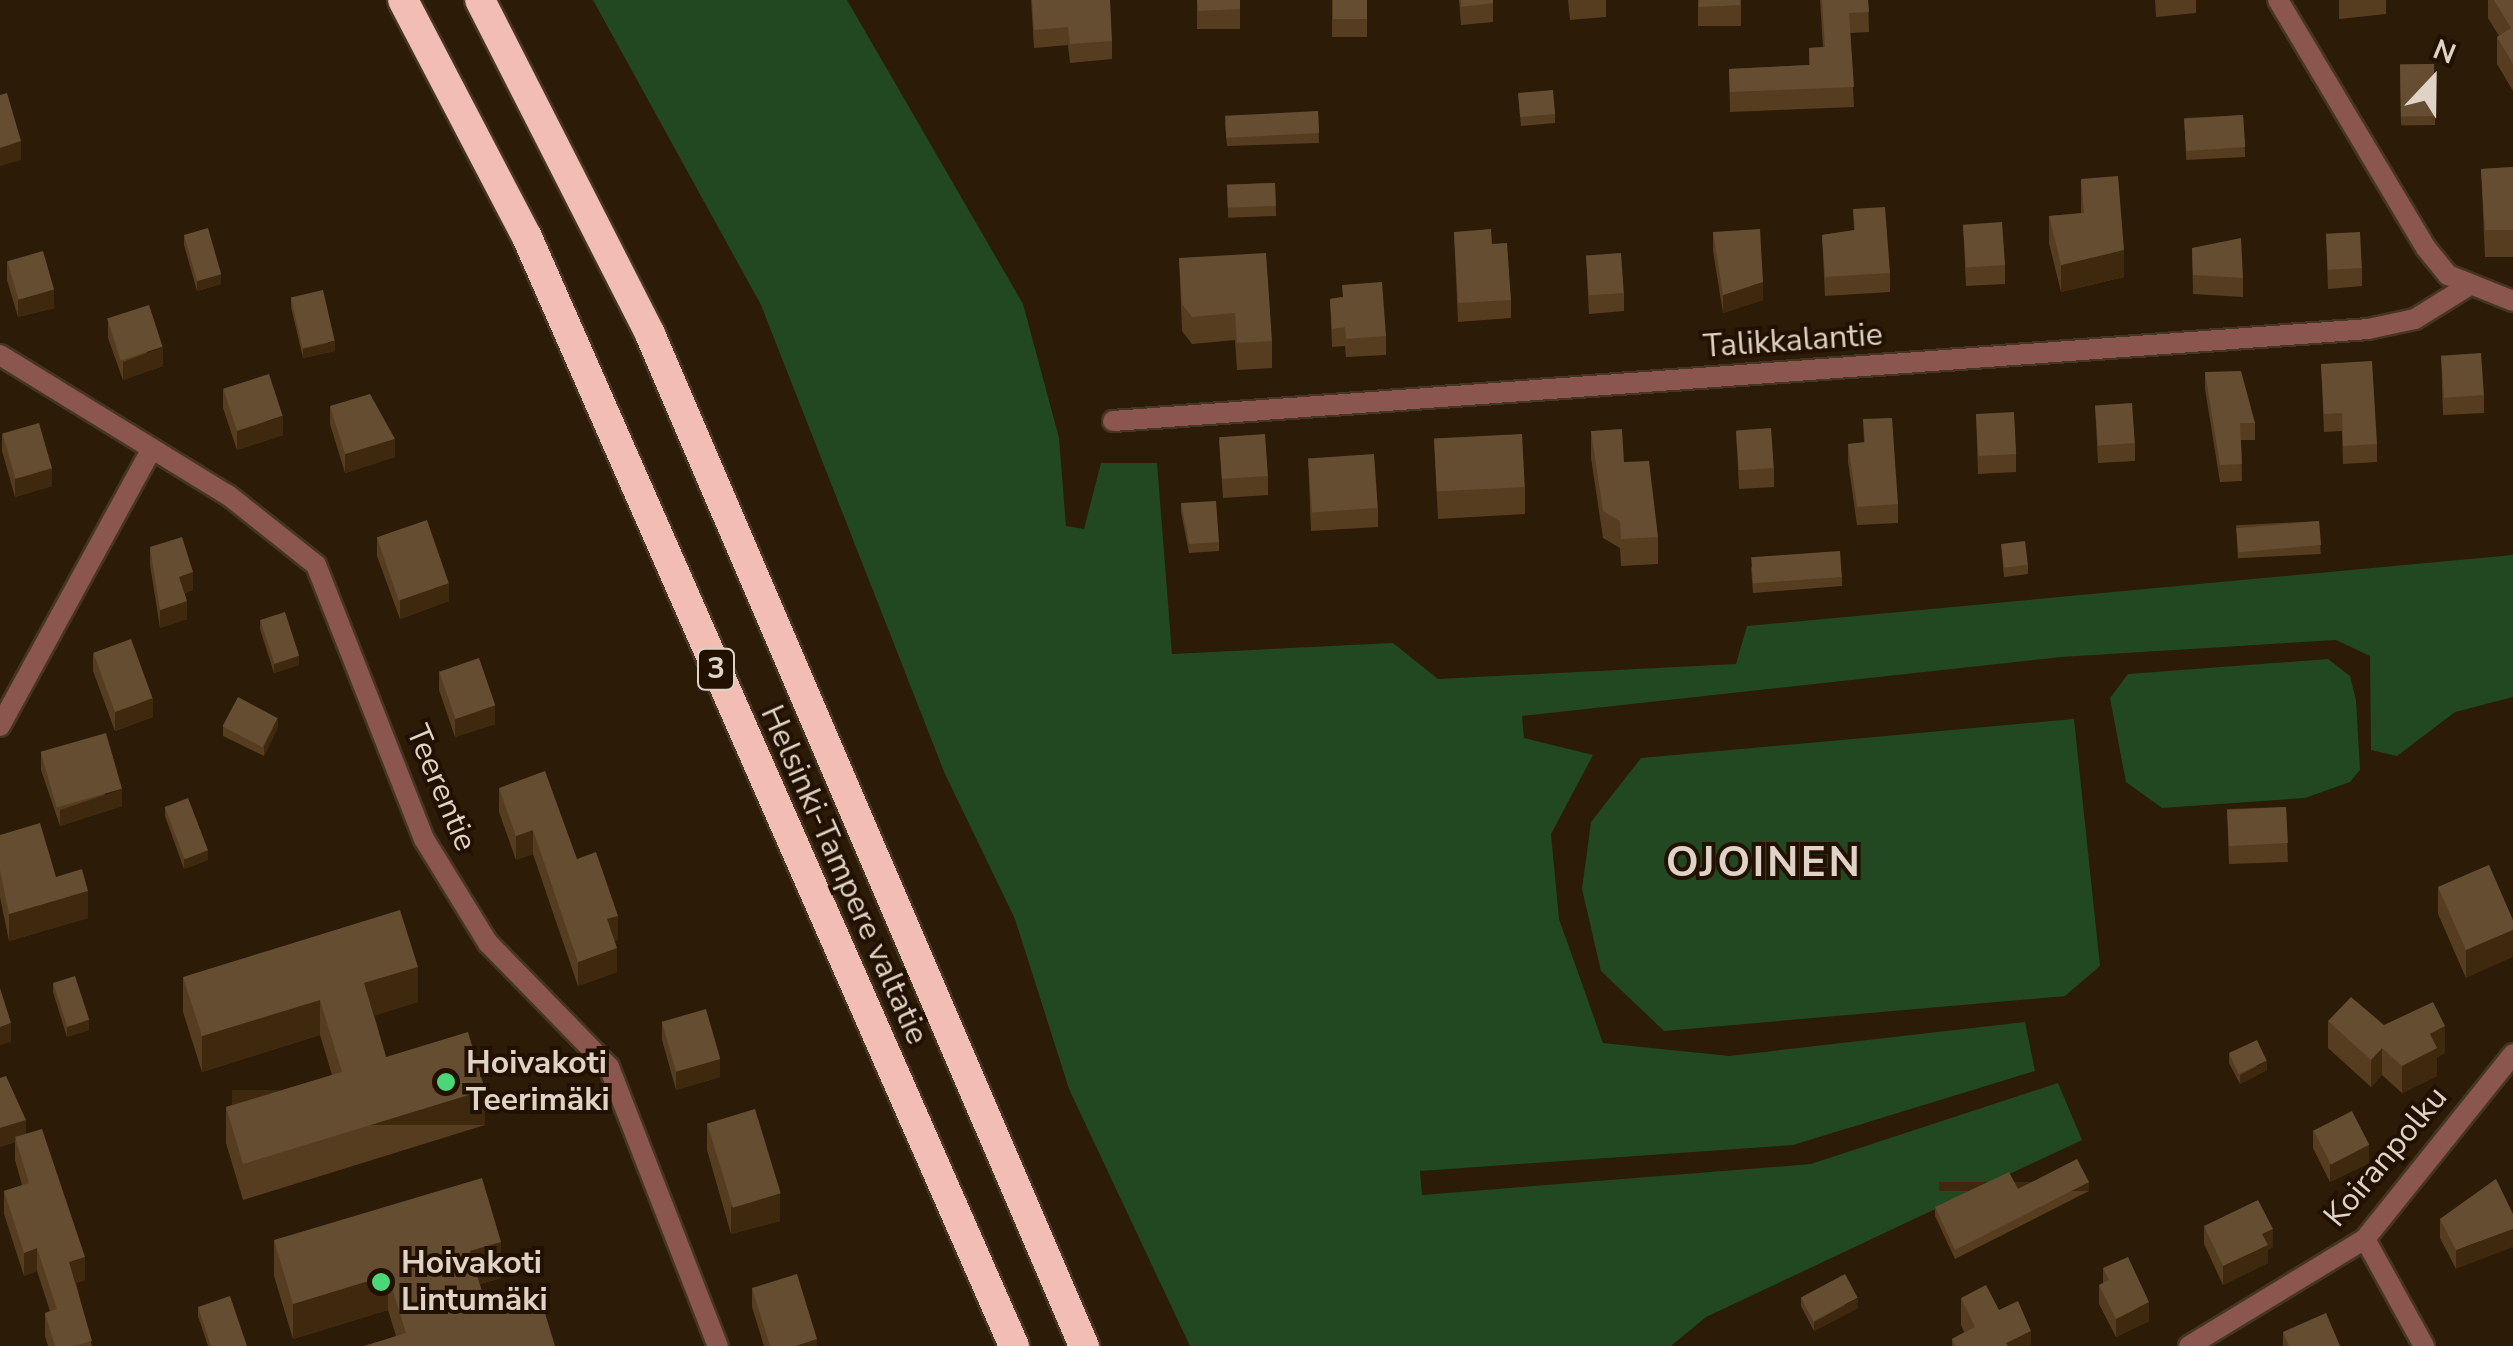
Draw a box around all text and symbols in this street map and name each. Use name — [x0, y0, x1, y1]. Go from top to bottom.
north arrow — [2383, 30, 2483, 130]
text: N — [2427, 31, 2461, 74]
street label: Talikkalantie — [1702, 316, 1884, 366]
road number: 3 — [696, 644, 736, 694]
street label: Helsinki-Tampere valtatie — [752, 700, 936, 1050]
street label: Teerentie — [397, 719, 485, 857]
district label: OJOINEN — [1666, 838, 1862, 888]
place label: Hoivakoti Teerimäki — [466, 1045, 610, 1120]
marker: Hoivakoti Teerimäki — [435, 1071, 457, 1093]
street label: Koiranpolku — [2316, 1079, 2456, 1235]
place label: Hoivakoti Lintumäki — [401, 1245, 548, 1320]
marker: Hoivakoti Lintumäki — [370, 1271, 392, 1293]

